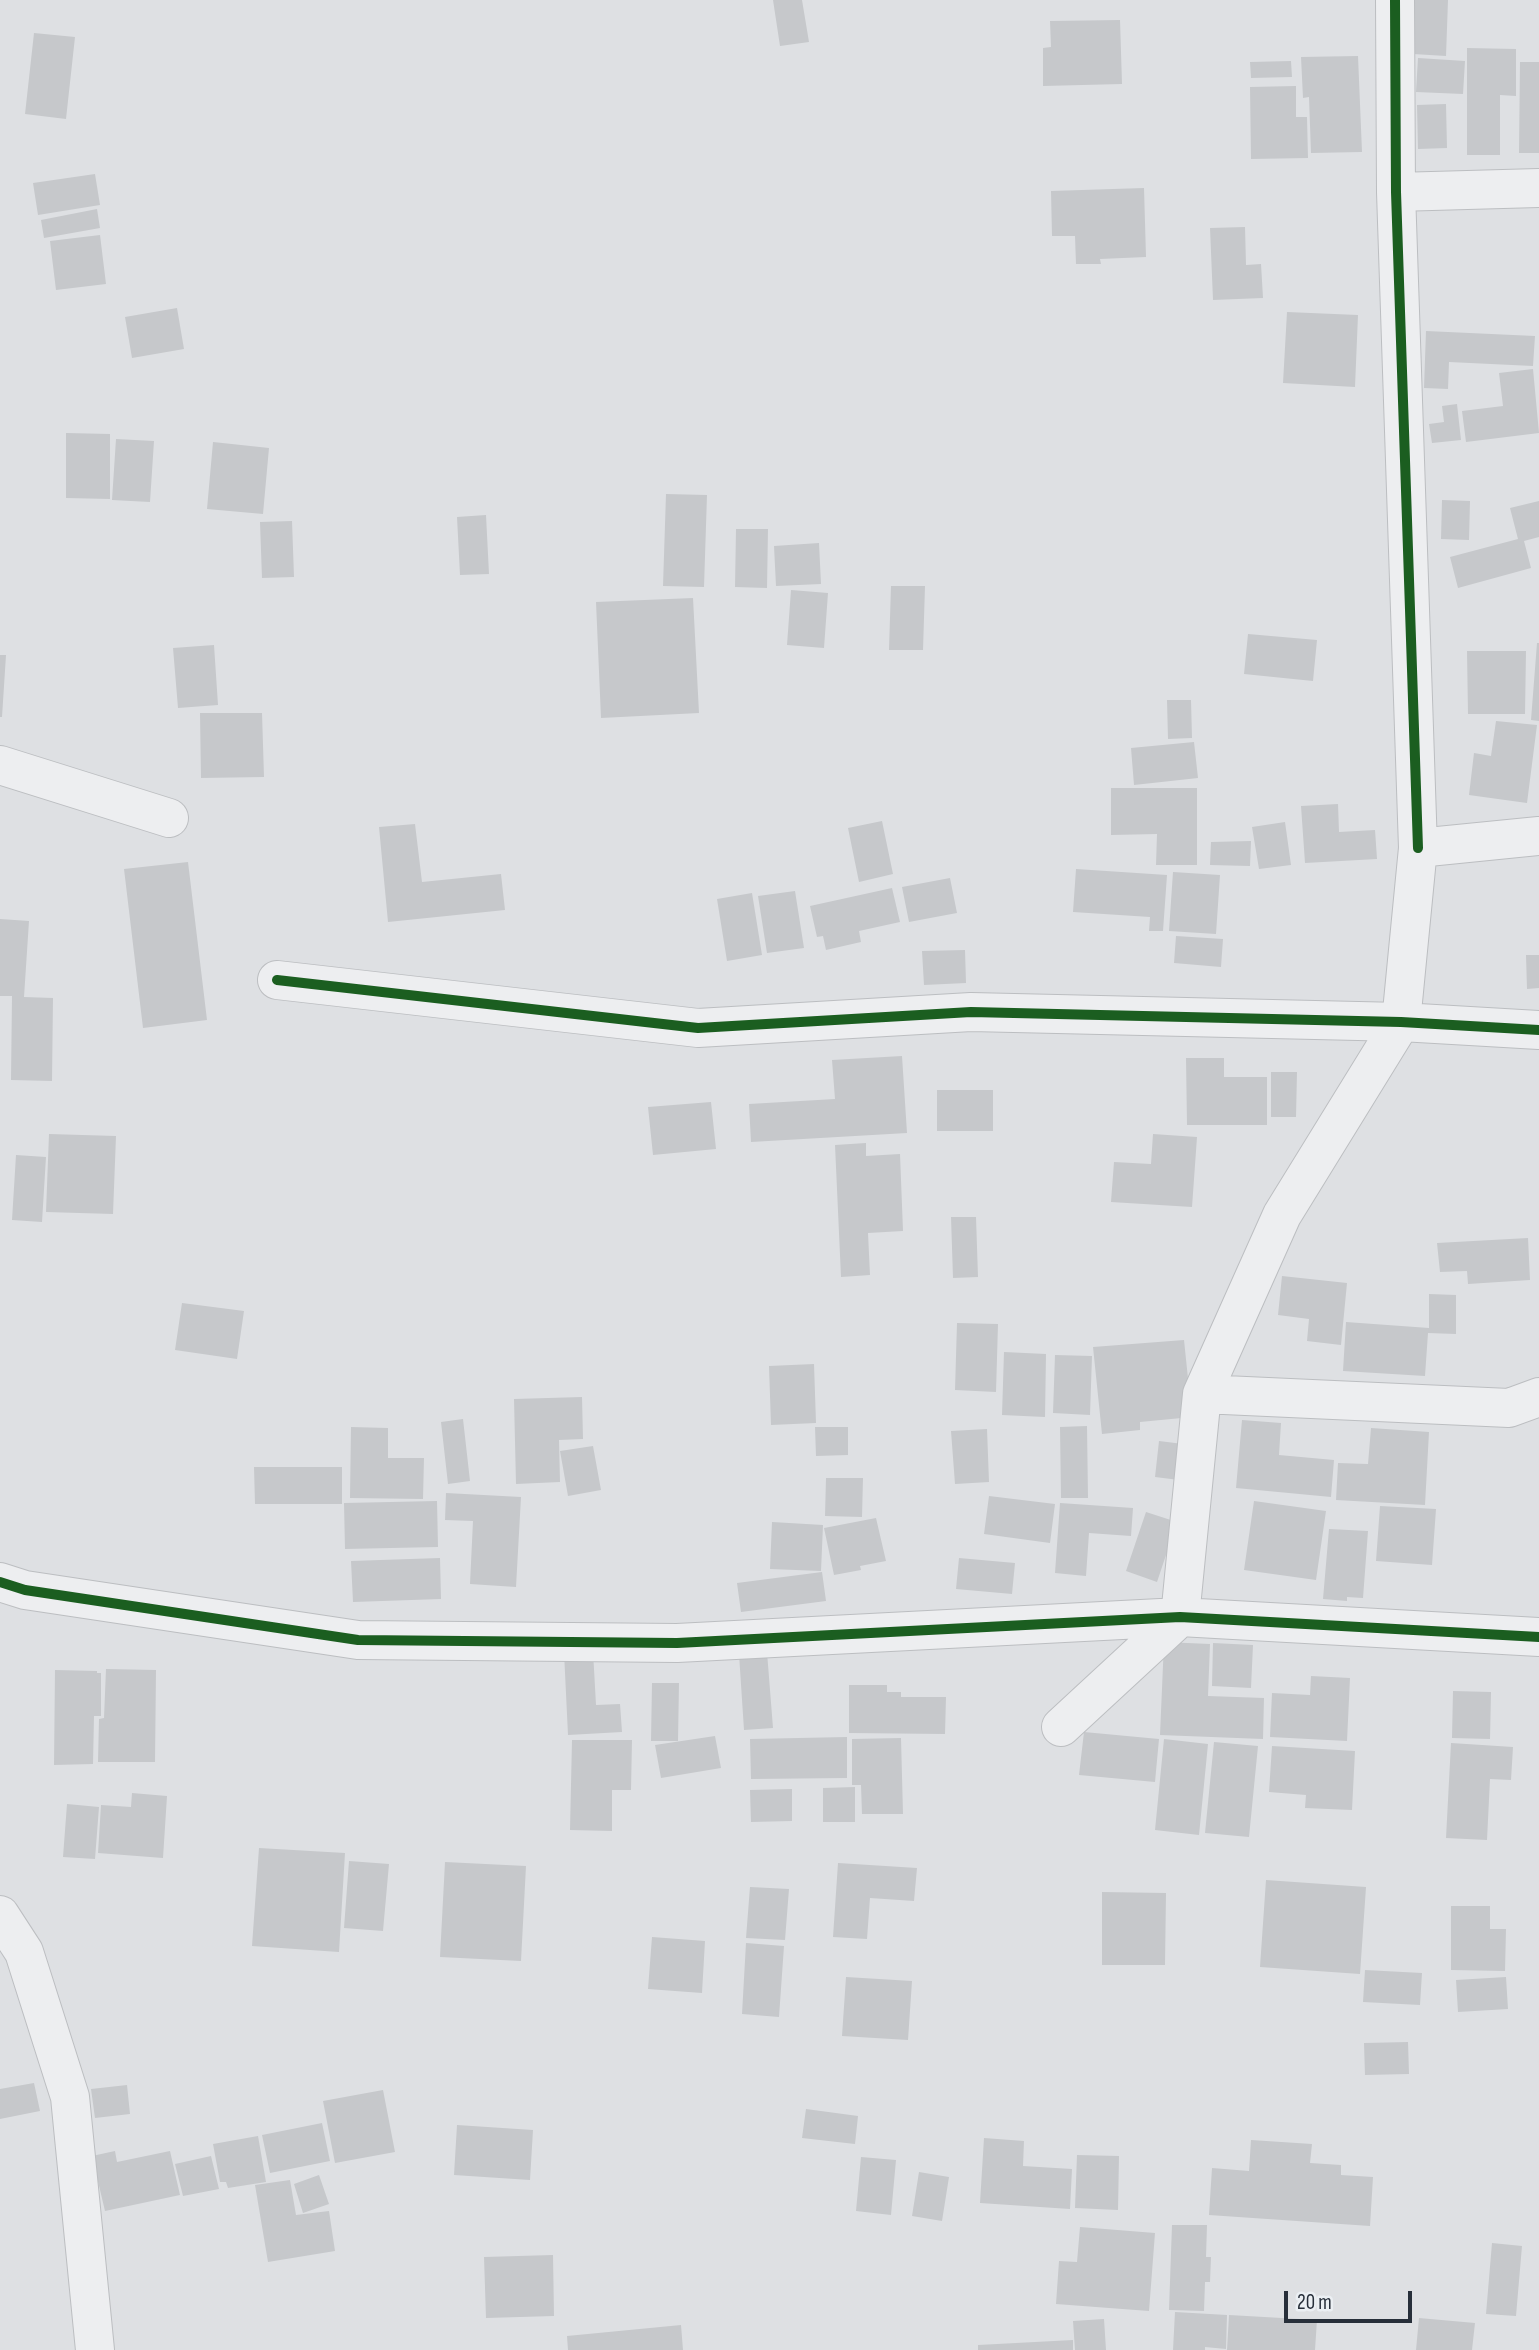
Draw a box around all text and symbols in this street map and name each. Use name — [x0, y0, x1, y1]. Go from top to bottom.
scale bar — [1287, 2276, 1415, 2320]
text: 20 m — [1297, 2290, 1332, 2315]

